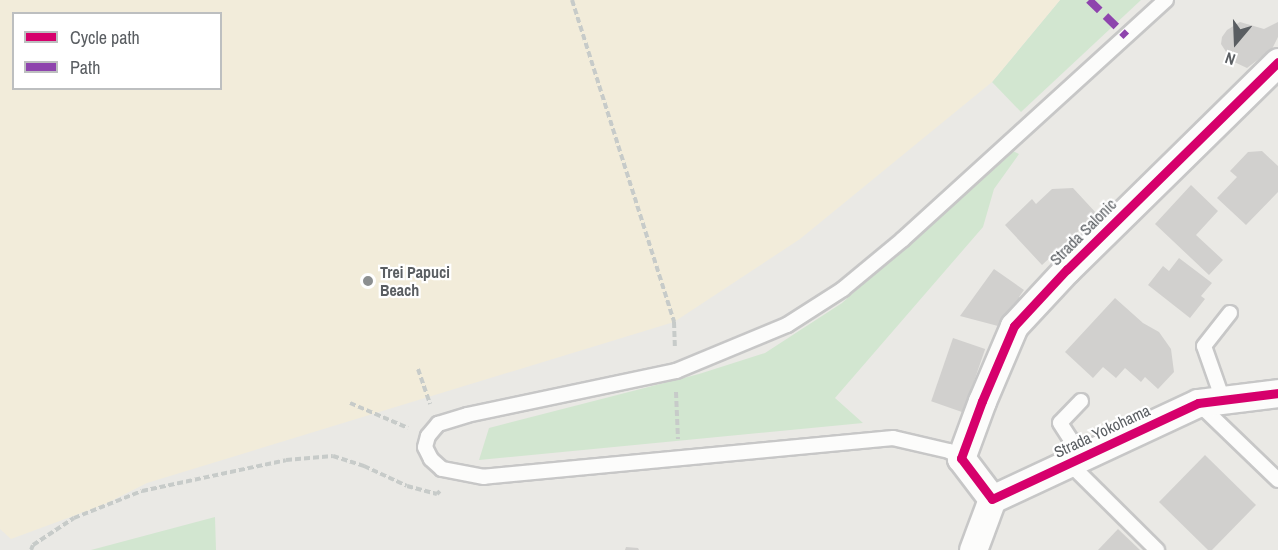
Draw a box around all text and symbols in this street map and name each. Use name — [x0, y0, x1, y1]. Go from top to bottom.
legend — [12, 12, 222, 90]
north arrow — [1206, 12, 1266, 72]
text: Cycle path — [70, 25, 140, 50]
text: N — [1222, 47, 1238, 71]
text: Path — [70, 55, 100, 80]
street label: Strada Salonic — [1046, 195, 1120, 269]
place label: Trei Papuci Beach — [380, 262, 450, 300]
marker: Trei Papuci Beach — [361, 274, 375, 288]
street label: Strada Yokohama — [1051, 400, 1153, 462]

